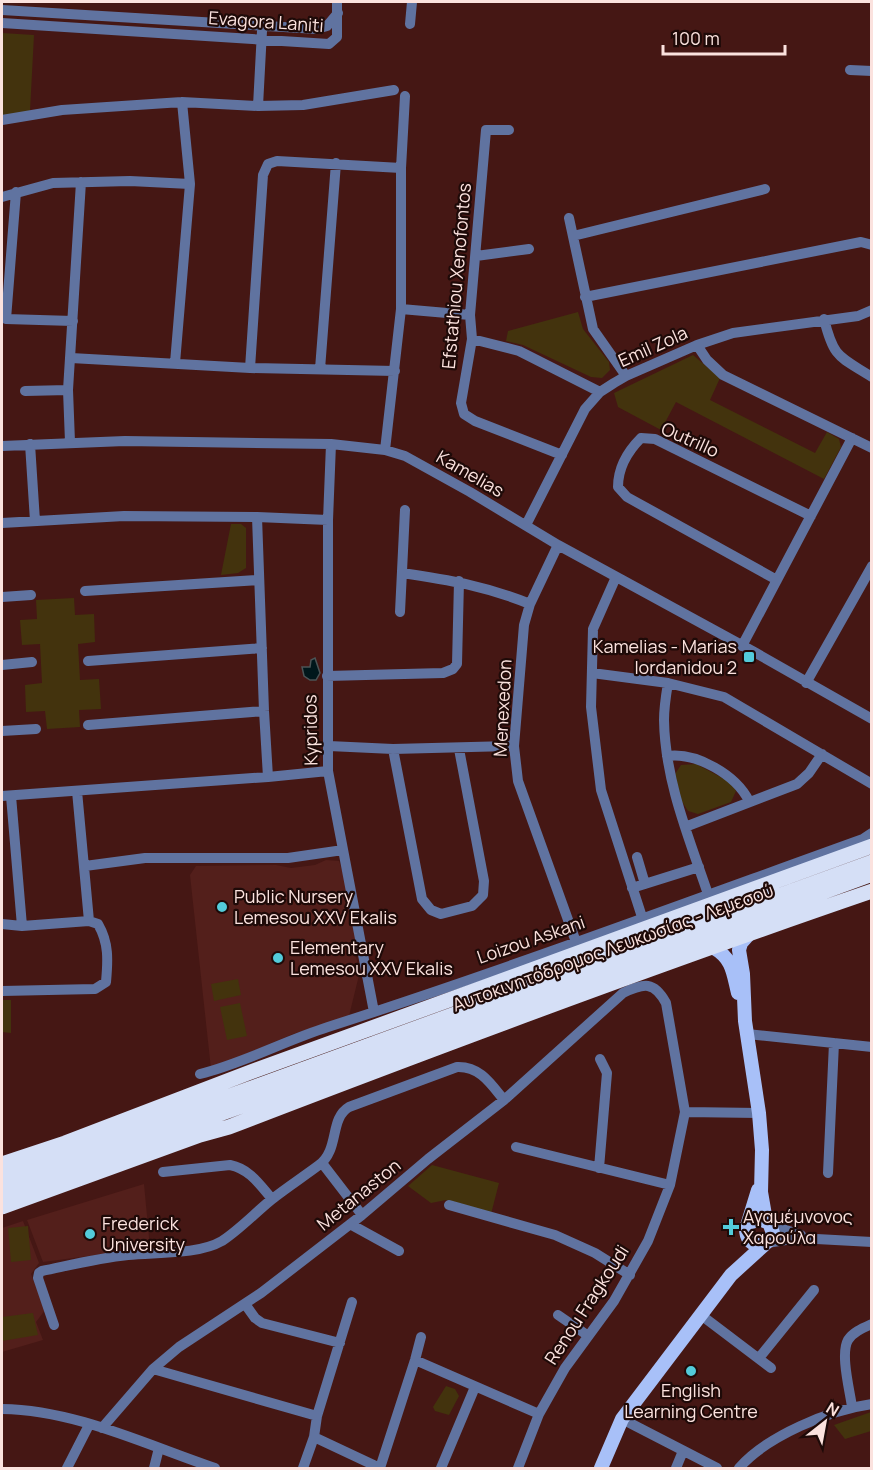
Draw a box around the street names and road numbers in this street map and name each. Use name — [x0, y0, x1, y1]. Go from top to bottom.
street label: Evagora Laniti — [208, 5, 324, 37]
street label: Efstathiou Xenofontos — [436, 182, 476, 370]
street label: Emil Zola — [614, 320, 691, 372]
street label: Outrillo — [658, 416, 723, 462]
street label: Kamelias — [432, 444, 509, 502]
street label: Menexedon — [487, 658, 517, 757]
street label: Kypridos — [297, 694, 323, 766]
street label: Αυτοκινητόδρομος Λευκωσίας - Λεμεσού — [449, 878, 777, 1017]
street label: Loizou Askani — [474, 909, 588, 969]
street label: Metanaston — [311, 1153, 405, 1235]
street label: Renou Fragkoudi — [539, 1240, 634, 1369]

